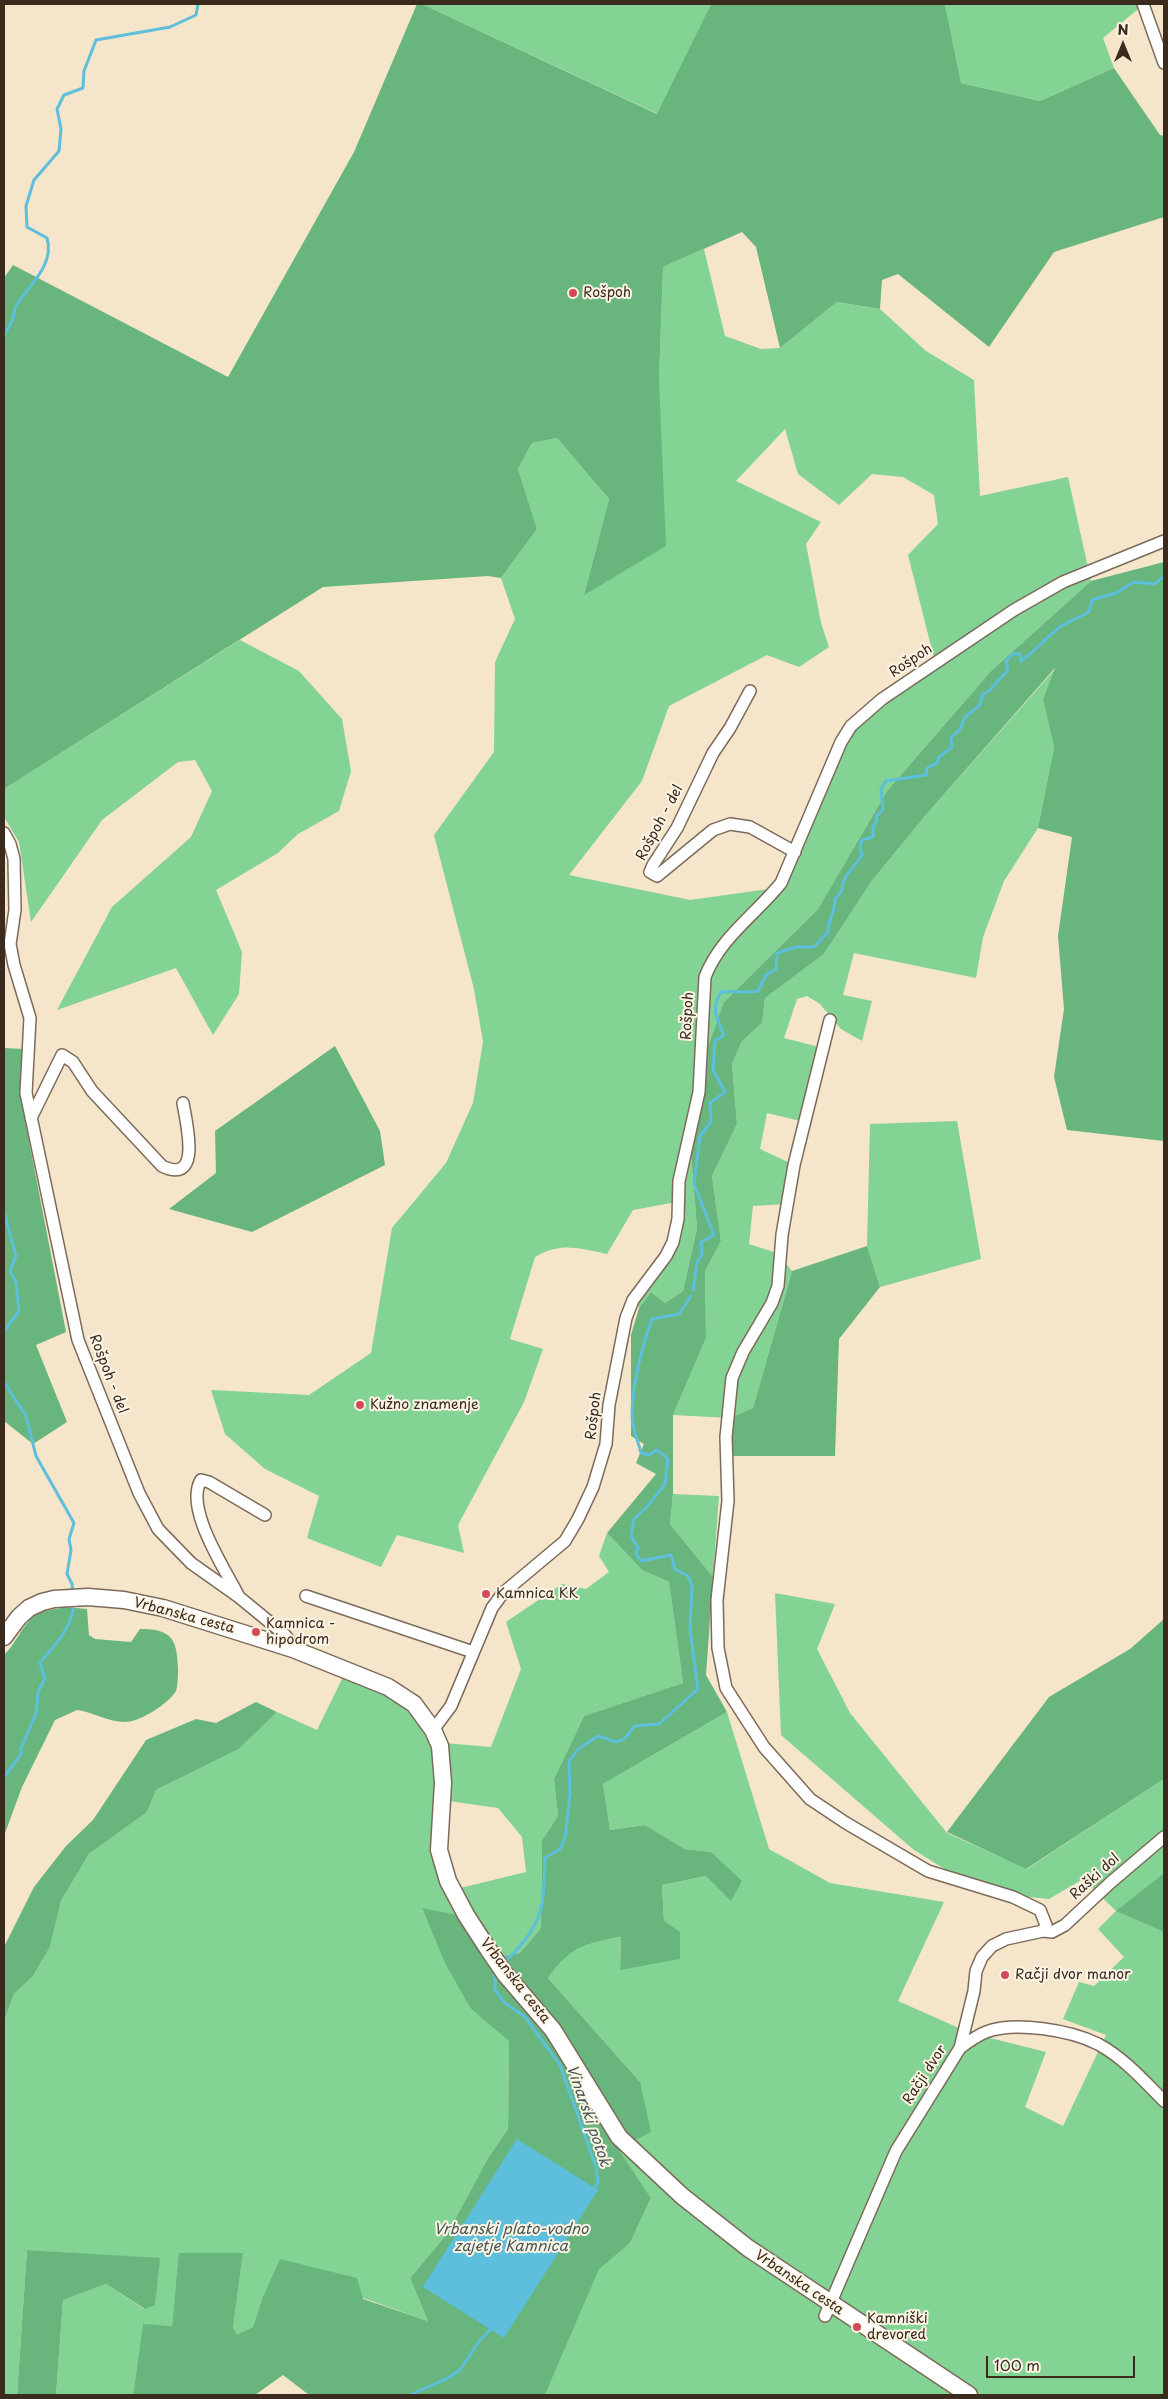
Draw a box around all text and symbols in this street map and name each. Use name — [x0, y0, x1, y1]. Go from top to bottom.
text: N — [1117, 19, 1129, 40]
north arrow — [1098, 20, 1148, 70]
place label: Rošpoh — [583, 285, 631, 301]
marker: Rošpoh — [567, 287, 579, 299]
street label: Rošpoh — [886, 641, 936, 681]
street label: Rošpoh - del — [633, 782, 687, 864]
street label: Rošpoh — [678, 991, 698, 1041]
street label: Rošpoh - del — [85, 1332, 131, 1416]
street label: Rošpoh — [583, 1391, 605, 1441]
place label: Kužno znamenje — [370, 1397, 479, 1413]
marker: Kužno znamenje — [354, 1399, 366, 1411]
place label: Kamnica KK — [496, 1586, 578, 1602]
marker: Kamnica KK — [480, 1588, 492, 1600]
street label: Vrbanska cesta — [132, 1594, 236, 1638]
place label: Kamnica - hipodrom — [266, 1616, 336, 1648]
marker: Kamnica - hipodrom — [250, 1626, 262, 1638]
street label: Raški dol — [1067, 1850, 1123, 1904]
street label: Vrbanska cesta — [476, 1935, 554, 2027]
place label: Račji dvor manor — [1015, 1967, 1130, 1983]
marker: Račji dvor manor — [999, 1969, 1011, 1981]
street label: Račji dvor — [900, 2042, 950, 2108]
water label: Vinarski potok — [562, 2063, 614, 2169]
water label: Vrbanski plato-vodno zajetje Kamnica — [434, 2221, 588, 2256]
street label: Vrbanska cesta — [751, 2247, 847, 2319]
place label: Kamniški drevored — [867, 2311, 928, 2344]
marker: Kamniški drevored — [851, 2321, 863, 2333]
scale bar — [988, 2346, 1137, 2378]
text: 100 m — [994, 2353, 1040, 2376]

